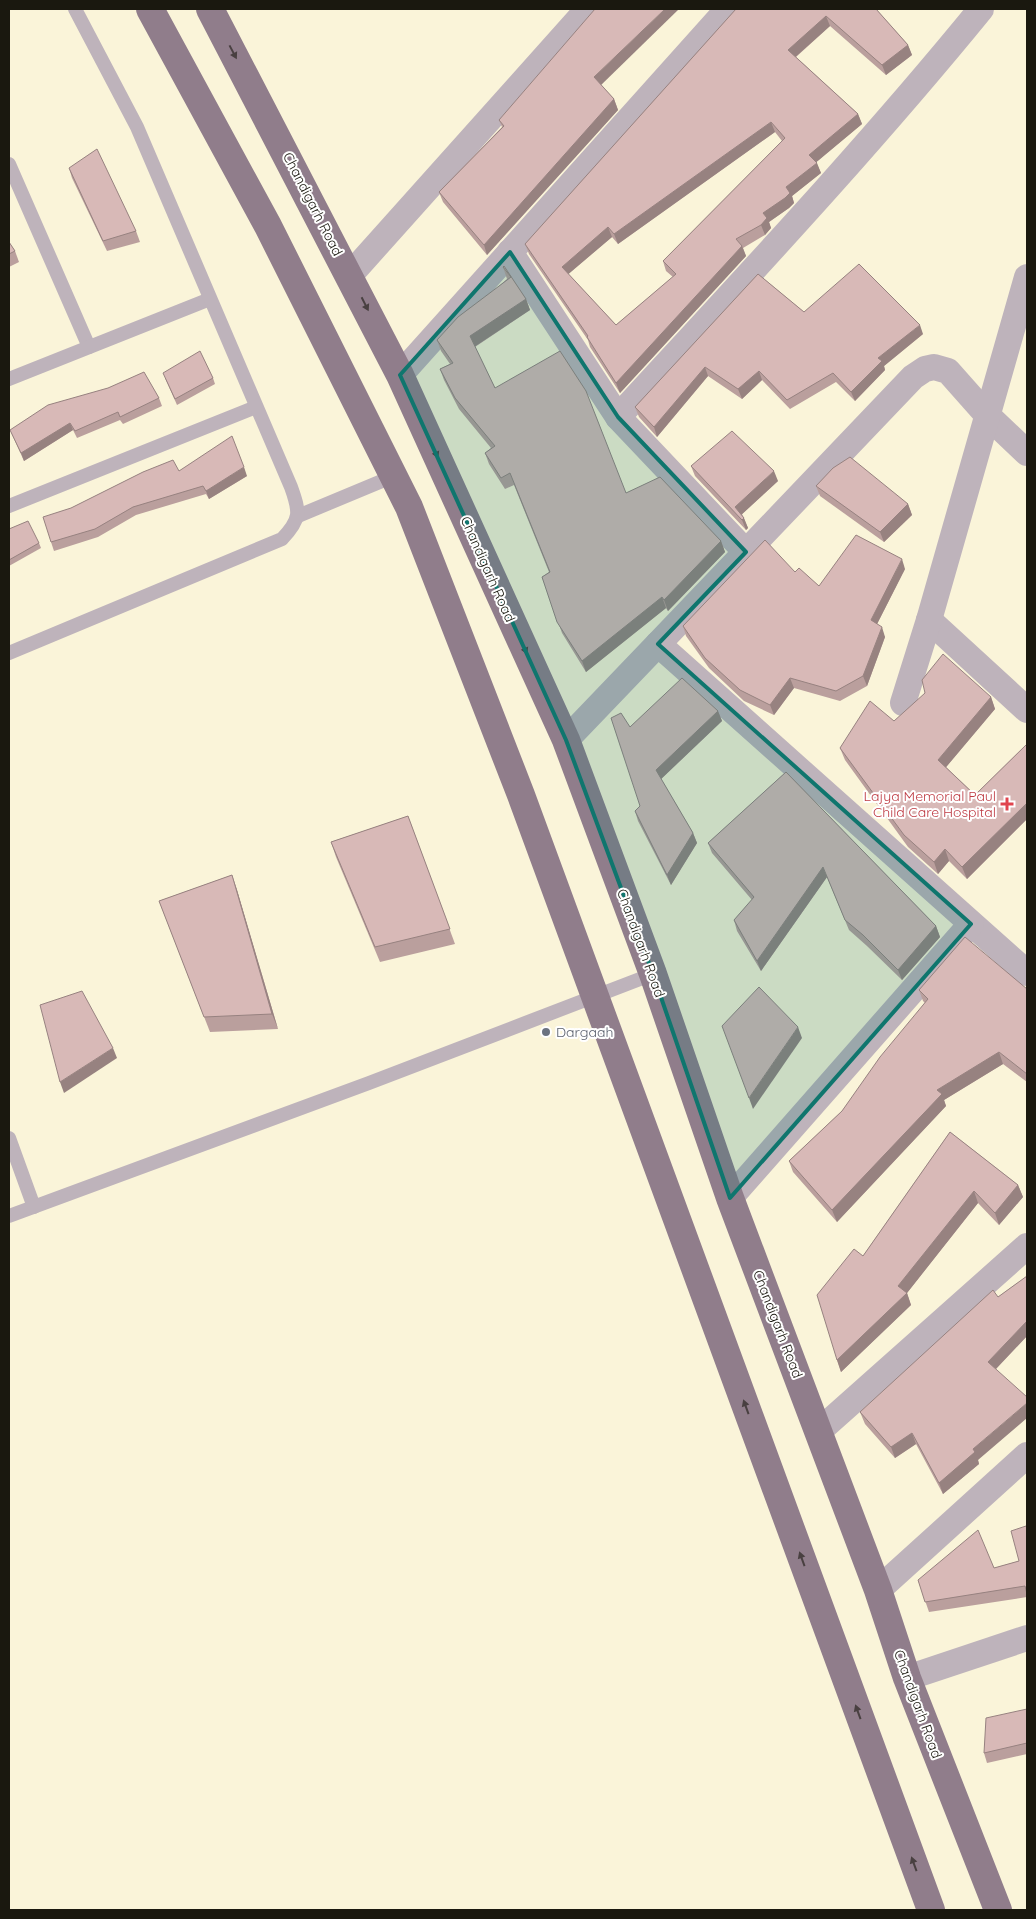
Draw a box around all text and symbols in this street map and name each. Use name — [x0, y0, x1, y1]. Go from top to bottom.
one-way arrow — [229, 44, 237, 59]
street label: Chandigarh Road — [279, 149, 347, 259]
one-way arrow — [361, 297, 369, 312]
one-way arrow — [431, 444, 439, 458]
street label: Chandigarh Road — [457, 513, 519, 625]
one-way arrow — [520, 640, 528, 654]
place label: Lajya Memorial Paul Child Care Hospital — [864, 787, 996, 821]
marker: Lajya Memorial Paul Child Care Hospital — [1000, 797, 1014, 811]
street label: Chandigarh Road — [613, 886, 669, 1000]
place label: Dargaah — [556, 1023, 613, 1041]
marker: Dargaah — [540, 1026, 552, 1038]
street label: Chandigarh Road — [749, 1267, 807, 1381]
one-way arrow — [742, 1399, 750, 1414]
one-way arrow — [798, 1552, 805, 1567]
street label: Chandigarh Road — [890, 1647, 946, 1761]
one-way arrow — [854, 1704, 862, 1719]
one-way arrow — [910, 1857, 917, 1872]

